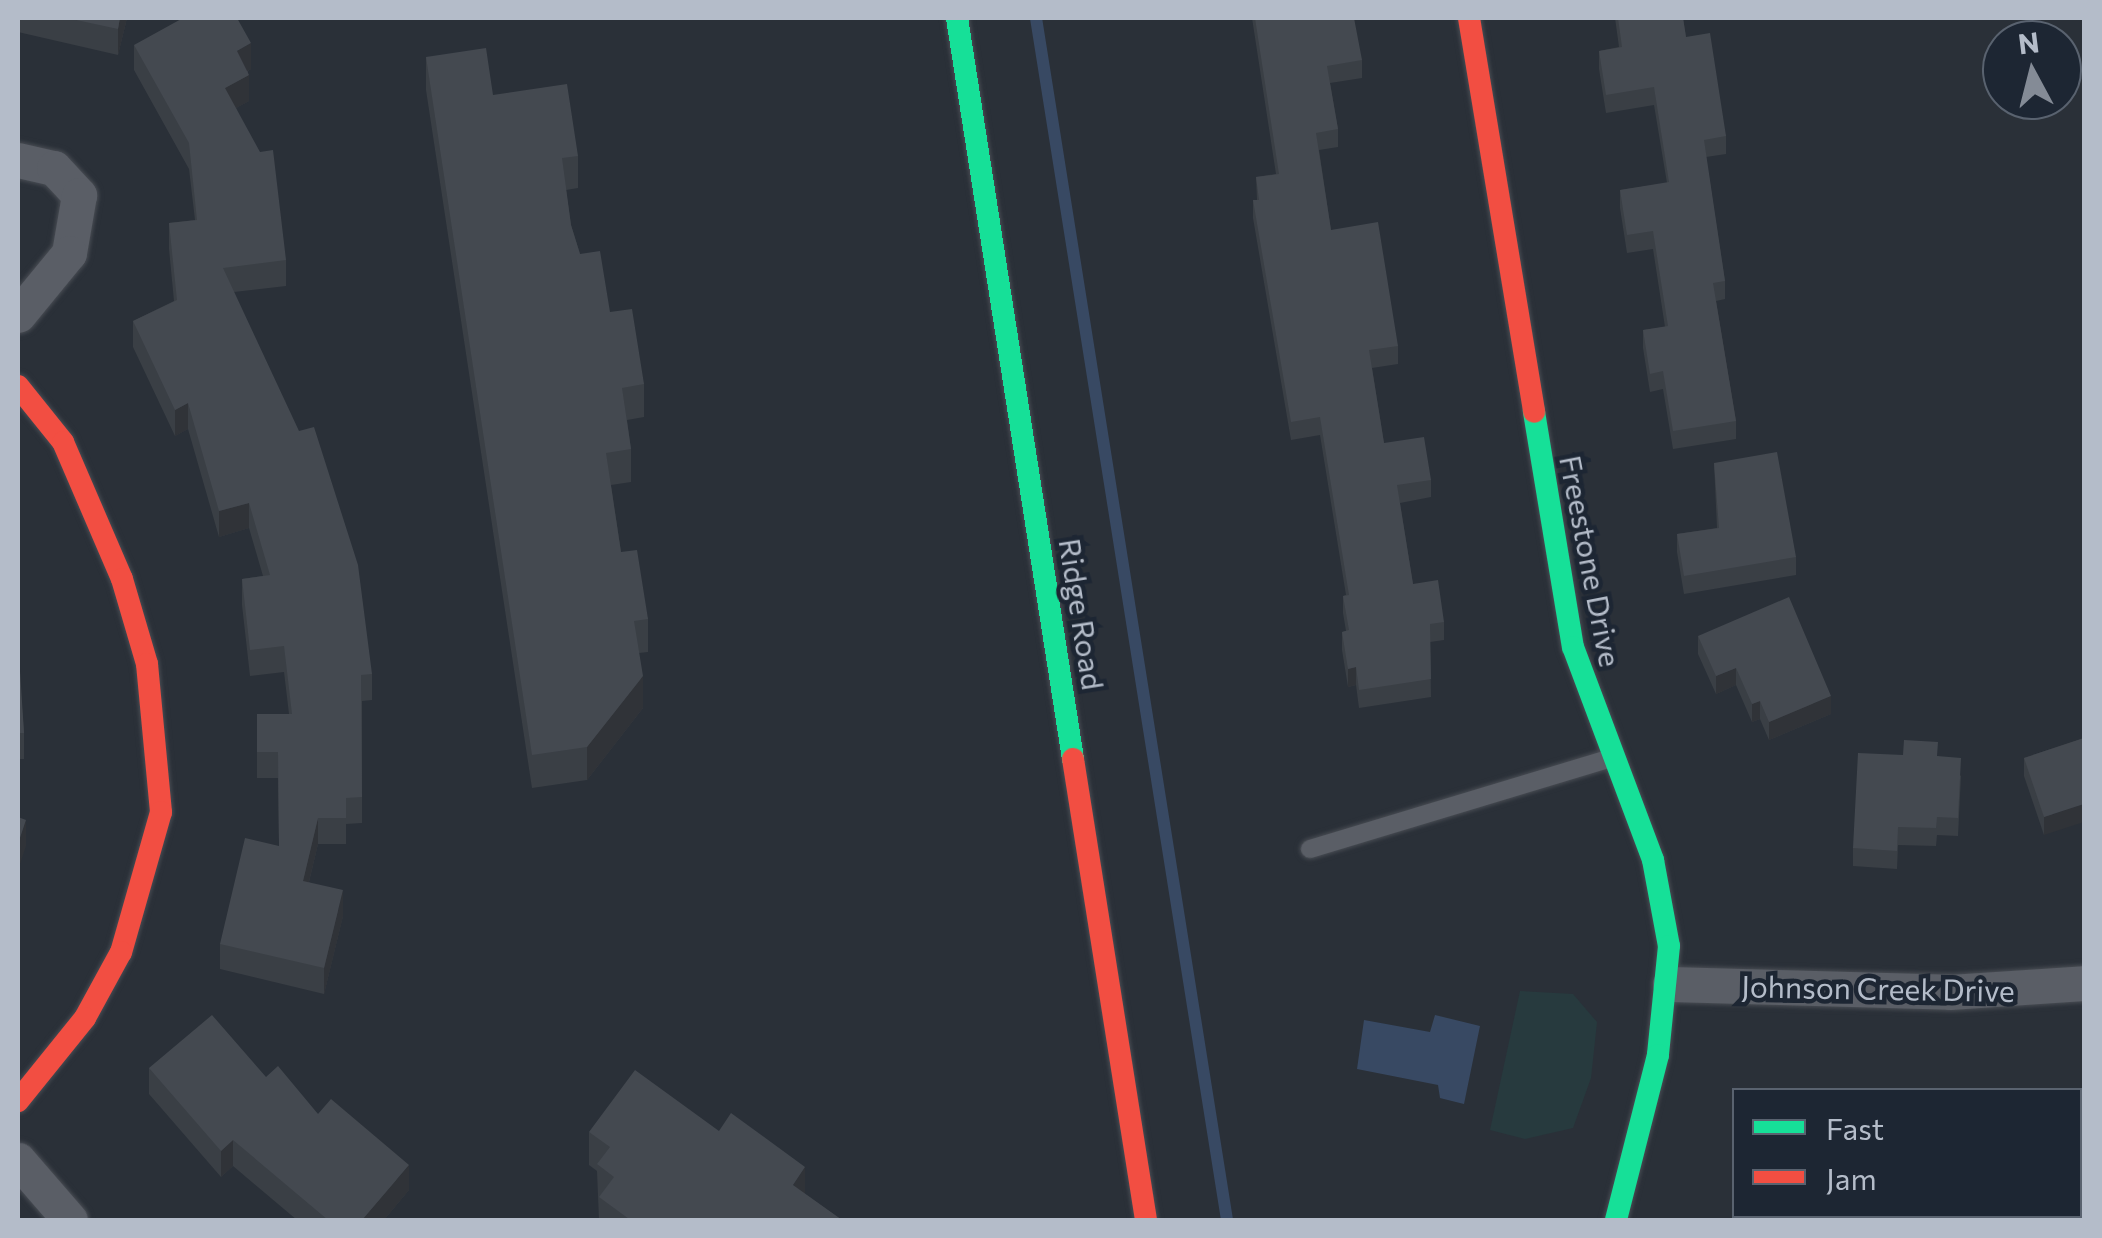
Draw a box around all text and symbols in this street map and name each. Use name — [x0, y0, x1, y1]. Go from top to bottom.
north arrow — [1982, 20, 2082, 120]
text: N — [2016, 24, 2041, 60]
street label: Freestone Drive — [1553, 452, 1629, 670]
street label: Ridge Road — [1052, 536, 1112, 692]
street label: Johnson Creek Drive — [1741, 968, 2015, 1008]
legend — [1732, 1088, 2082, 1218]
text: Fast — [1826, 1109, 1884, 1146]
text: Jam — [1826, 1159, 1877, 1196]

